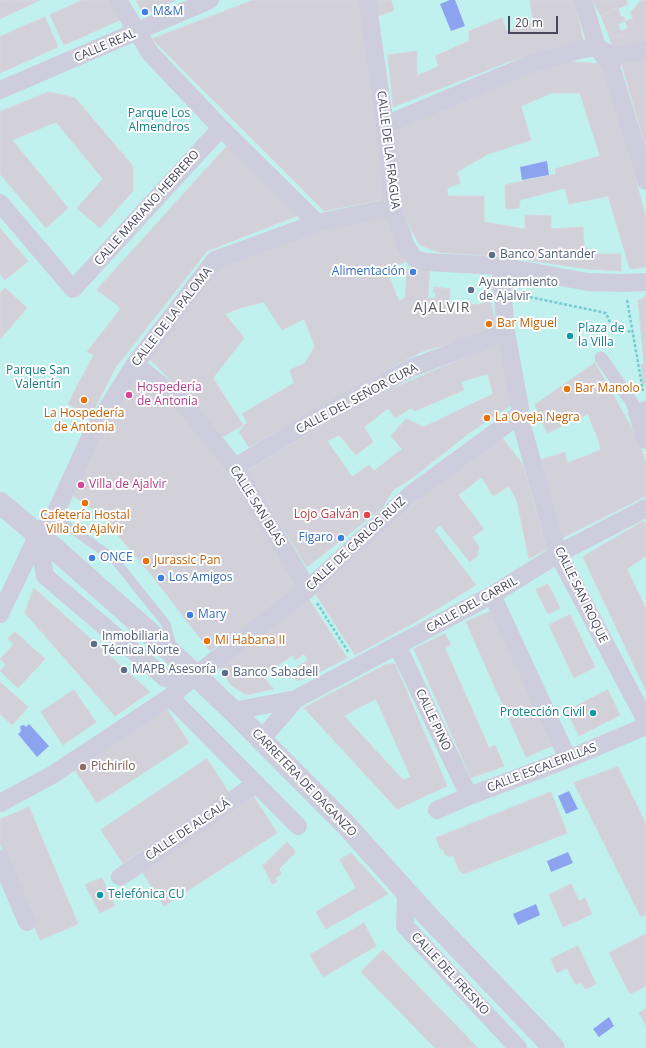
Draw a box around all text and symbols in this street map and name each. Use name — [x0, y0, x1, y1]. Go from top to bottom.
place label: M&M — [153, 5, 183, 19]
marker: M&M — [140, 7, 150, 17]
scale bar — [510, 8, 560, 34]
text: 20 m — [515, 14, 543, 31]
street label: CALLE REAL — [72, 27, 138, 65]
street label: CALLE DE LA FRAGUA — [374, 90, 402, 210]
park label: Parque Los Almendros — [128, 107, 190, 135]
street label: CALLE MARIANO HEBRERO — [92, 148, 202, 268]
place label: Banco Santander — [500, 248, 596, 262]
marker: Banco Santander — [487, 250, 497, 260]
street label: CALLE DE LA PALOMA — [129, 265, 215, 369]
place label: Alimentación — [332, 265, 405, 279]
marker: Alimentación — [408, 267, 418, 277]
place label: Ayuntamiento de Ajalvir — [479, 276, 558, 304]
marker: Ayuntamiento de Ajalvir — [466, 285, 476, 295]
district label: AJALVIR — [414, 300, 470, 316]
place label: Bar Miguel — [497, 317, 557, 331]
marker: Bar Miguel — [484, 319, 494, 329]
place label: Plaza de la Villa — [578, 322, 624, 350]
marker: Plaza de la Villa — [565, 331, 575, 341]
street label: CALLE DEL SEÑOR CURA — [294, 361, 420, 437]
park label: Parque San Valentín — [6, 364, 70, 392]
place label: Hospedería de Antonia — [137, 381, 202, 409]
place label: Bar Manolo — [575, 382, 640, 396]
marker: Bar Manolo — [562, 384, 572, 394]
marker: Hospedería de Antonia — [124, 390, 134, 400]
marker: La Hospedería de Antonia — [79, 395, 89, 405]
place label: La Hospedería de Antonia — [44, 407, 124, 435]
place label: La Oveja Negra — [495, 411, 580, 425]
marker: La Oveja Negra — [482, 413, 492, 423]
street label: CALLE SAN BLAS — [227, 463, 287, 549]
place label: Villa de Ajalvir — [89, 478, 166, 492]
marker: Villa de Ajalvir — [76, 480, 86, 490]
street label: CALLE DE CARLOS RUIZ — [303, 494, 409, 594]
marker: Cafetería Hostal Villa de Ajalvir — [80, 498, 90, 508]
place label: Lojo Galván — [294, 508, 359, 522]
place label: Cafetería Hostal Villa de Ajalvir — [40, 509, 130, 537]
marker: Lojo Galván — [362, 510, 372, 520]
place label: Figaro — [298, 531, 333, 545]
marker: Figaro — [336, 533, 346, 543]
street label: CALLE SAN ROQUE — [551, 545, 611, 645]
place label: ONCE — [100, 551, 133, 565]
marker: ONCE — [87, 553, 97, 563]
place label: Jurassic Pan — [154, 554, 221, 568]
marker: Jurassic Pan — [141, 556, 151, 566]
place label: Los Amigos — [169, 571, 232, 585]
marker: Los Amigos — [156, 573, 166, 583]
street label: CALLE DEL CARRIL — [424, 574, 520, 636]
place label: Mary — [198, 608, 226, 622]
marker: Mary — [185, 610, 195, 620]
place label: Inmobiliaria Técnica Norte — [102, 630, 179, 658]
place label: Mi Habana II — [215, 634, 285, 648]
marker: Mi Habana II — [202, 636, 212, 646]
marker: Inmobiliaria Técnica Norte — [89, 639, 99, 649]
place label: MAPB Asesoría — [132, 663, 216, 677]
marker: MAPB Asesoría — [119, 665, 129, 675]
place label: Banco Sabadell — [233, 666, 318, 680]
marker: Banco Sabadell — [220, 668, 230, 678]
street label: CALLE PINO — [412, 687, 454, 753]
place label: Protección Civil — [500, 706, 585, 720]
marker: Protección Civil — [588, 708, 598, 718]
street label: CARRETERA DE DAGANZO — [249, 726, 359, 840]
street label: CALLE ESCALERILLAS — [485, 740, 599, 796]
place label: Pichirilo — [91, 760, 136, 774]
marker: Pichirilo — [78, 762, 88, 772]
street label: CALLE DE ALCALÁ — [143, 796, 233, 864]
place label: Telefónica CU — [108, 888, 185, 902]
marker: Telefónica CU — [95, 890, 105, 900]
street label: CALLE DEL FRESNO — [408, 930, 492, 1018]

